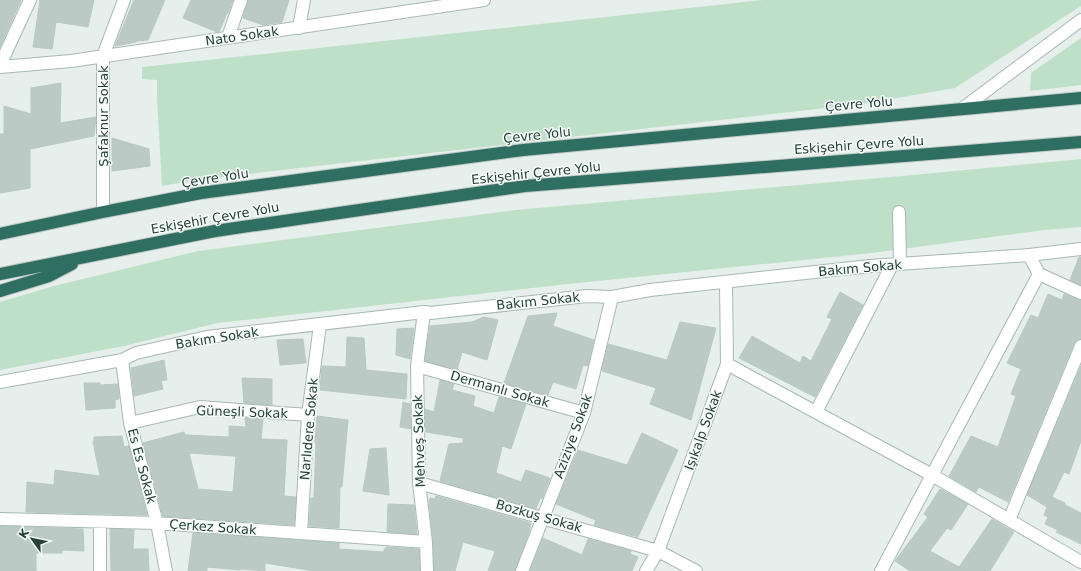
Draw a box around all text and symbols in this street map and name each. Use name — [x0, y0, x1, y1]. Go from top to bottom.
street label: Nato Sokak — [204, 23, 280, 49]
street label: Şafaknur Sokak — [96, 65, 111, 167]
street label: Çevre Yolu — [824, 94, 894, 114]
street label: Çevre Yolu — [502, 124, 572, 146]
street label: Eskişehir Çevre Yolu — [794, 133, 924, 157]
street label: Eskişehir Çevre Yolu — [470, 159, 602, 187]
street label: Çevre Yolu — [180, 165, 250, 191]
street label: Eskişehir Çevre Yolu — [150, 199, 280, 237]
street label: Bakım Sokak — [818, 257, 903, 279]
street label: Bakım Sokak — [496, 289, 581, 313]
street label: Bakım Sokak — [174, 324, 260, 352]
street label: Dermanlı Sokak — [449, 368, 552, 410]
street label: Narlıdere Sokak — [297, 377, 321, 481]
street label: Işıkalp Sokak — [682, 387, 725, 472]
street label: Aziziye Sokak — [551, 391, 595, 480]
street label: Mehveş Sokak — [410, 394, 428, 488]
street label: Güneşli Sokak — [196, 403, 289, 421]
street label: Es Es Sokak — [125, 427, 159, 506]
street label: Bozkuş Sokak — [494, 497, 584, 536]
street label: Çerkez Sokak — [169, 516, 258, 538]
north arrow — [12, 519, 52, 559]
text: K — [16, 526, 32, 541]

